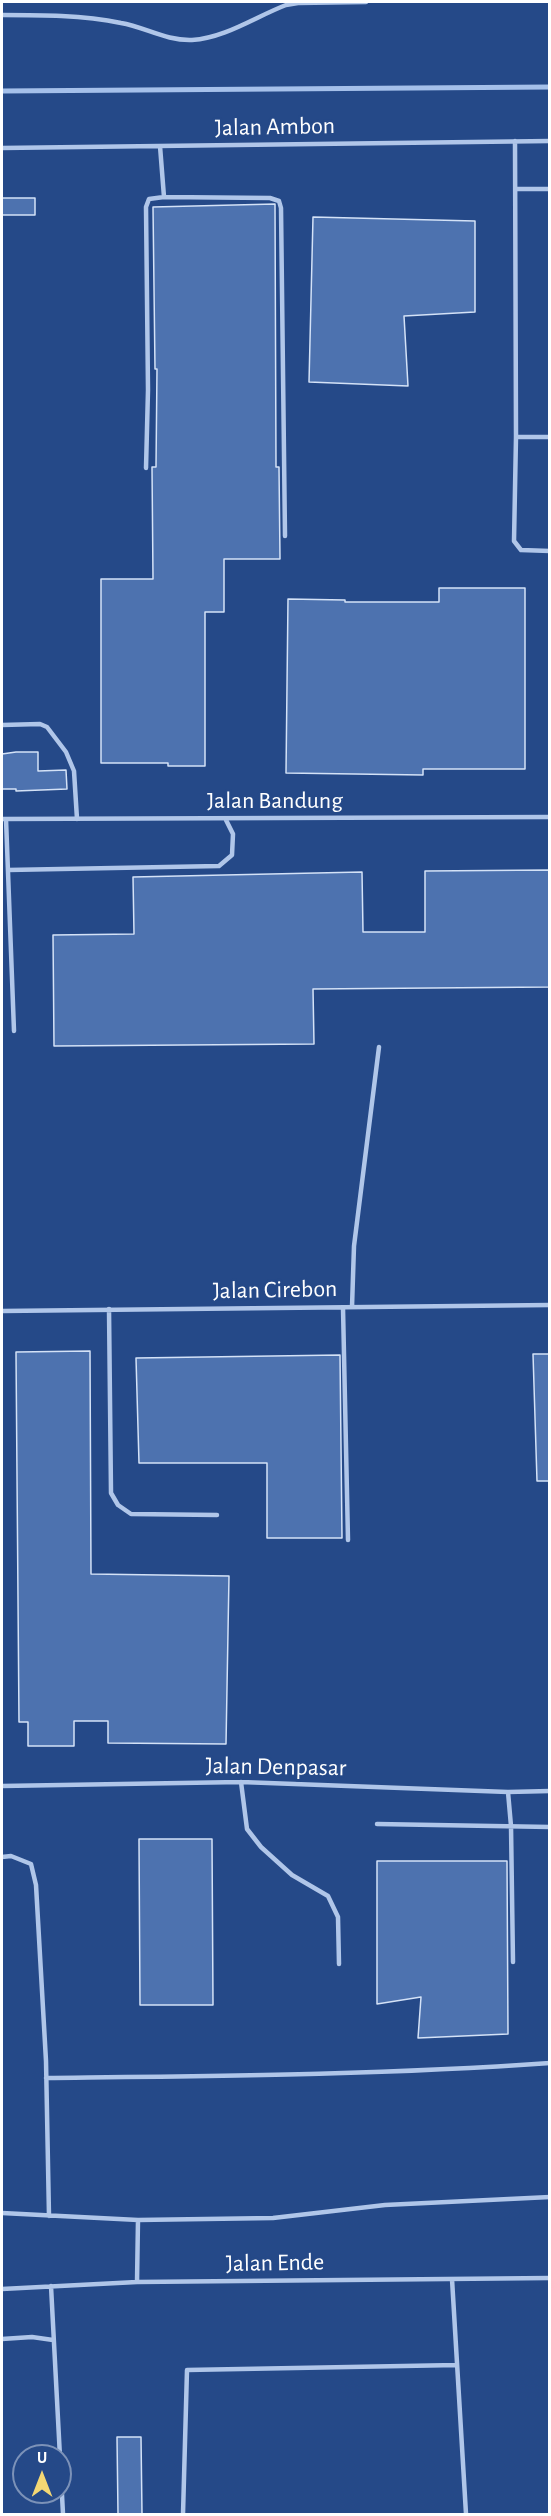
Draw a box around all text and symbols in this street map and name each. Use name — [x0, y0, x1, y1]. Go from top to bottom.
street label: Jalan Ambon — [215, 112, 335, 142]
street label: Jalan Bandung — [207, 787, 343, 815]
street label: Jalan Cirebon — [213, 1275, 337, 1305]
street label: Jalan Denpasar — [205, 1751, 347, 1783]
street label: Jalan Ende — [226, 2248, 324, 2278]
north arrow — [12, 2444, 72, 2504]
text: U — [37, 2450, 47, 2466]

